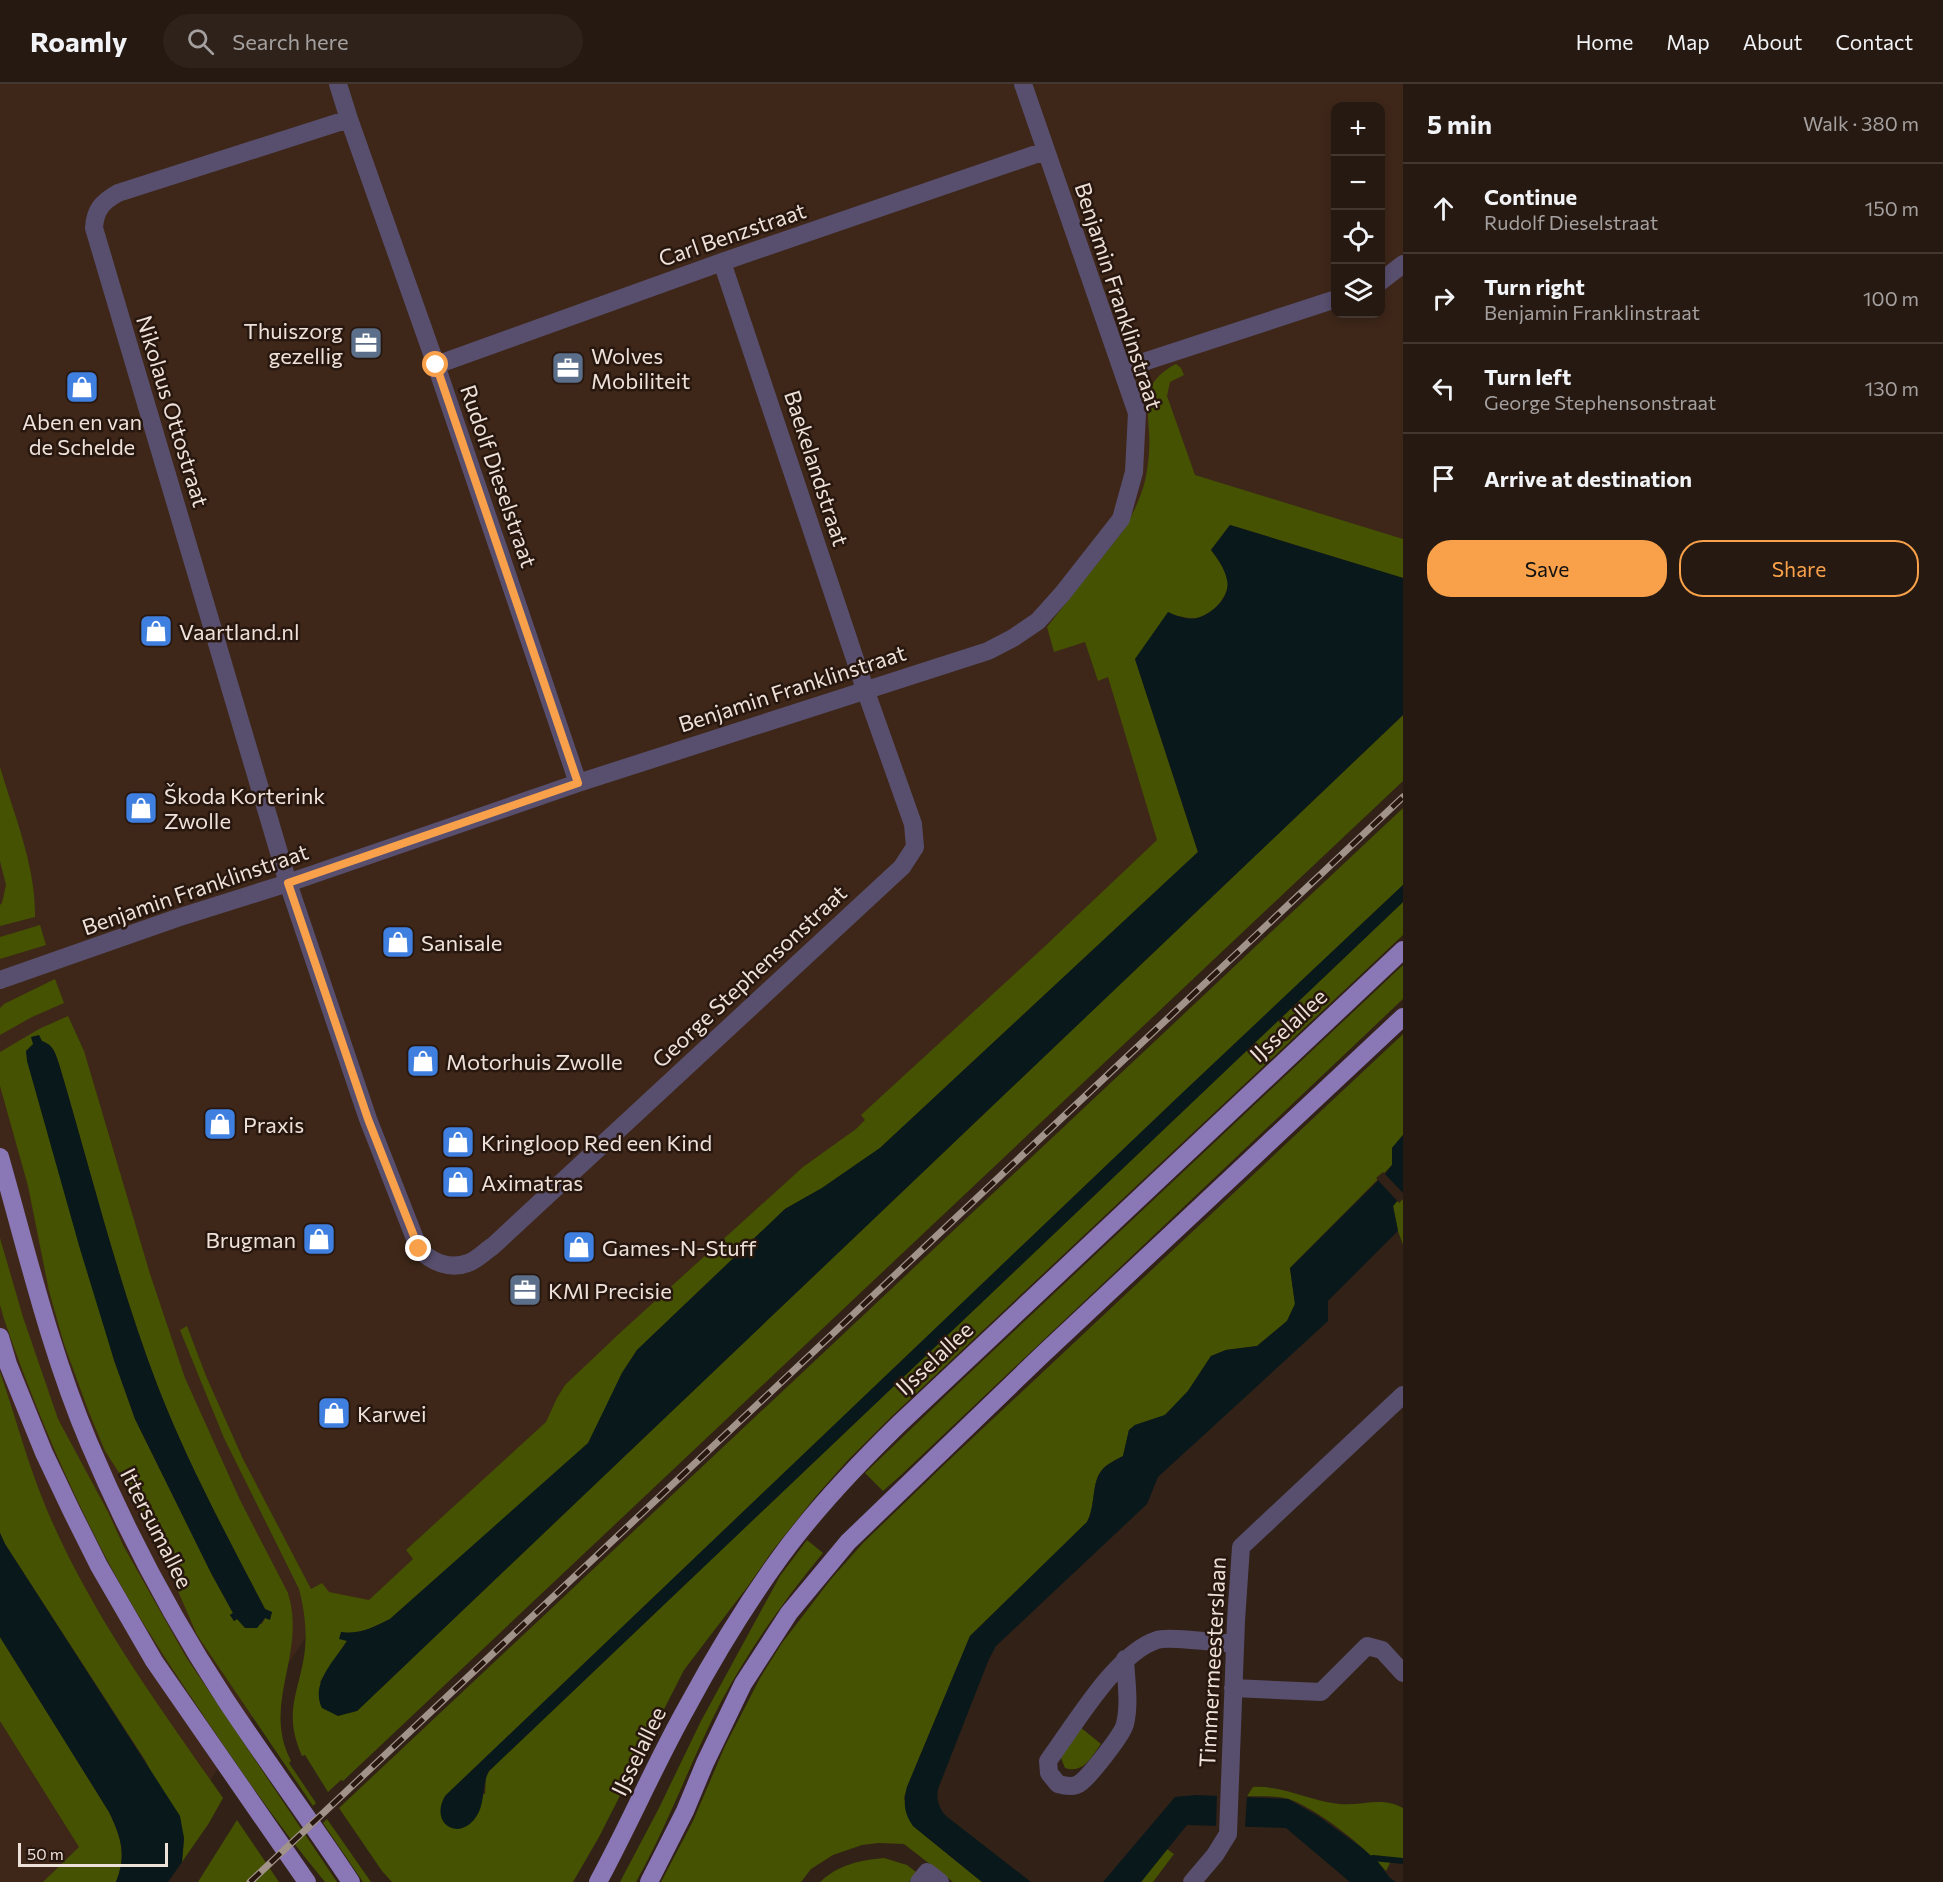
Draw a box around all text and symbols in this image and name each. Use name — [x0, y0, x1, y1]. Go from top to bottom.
search box — [163, 14, 583, 68]
text: Roamly — [30, 24, 127, 58]
icon: search — [184, 25, 217, 58]
text: Search here — [232, 28, 349, 55]
text: Home — [1576, 29, 1633, 54]
text: Map — [1666, 29, 1710, 54]
text: About — [1743, 29, 1802, 54]
text: Contact — [1835, 29, 1913, 54]
map controls — [1331, 102, 1385, 318]
button: + — [1331, 102, 1385, 156]
text: 5 min — [1427, 108, 1492, 139]
text: Walk · 380 m — [1803, 111, 1919, 135]
button: − — [1331, 156, 1385, 210]
street label: Benjamin Franklinstraat — [1069, 179, 1169, 413]
text: Continue — [1484, 183, 1577, 210]
icon: ahead — [1427, 192, 1460, 225]
street label: Carl Benzstraat — [655, 196, 809, 272]
text: 150 m — [1865, 196, 1919, 220]
button: locate — [1331, 210, 1385, 264]
text: Rudolf Dieselstraat — [1484, 210, 1658, 234]
button: layers — [1331, 264, 1385, 318]
text: Turn right — [1484, 273, 1585, 300]
icon: right — [1427, 282, 1460, 315]
text: 100 m — [1863, 286, 1919, 310]
text: Benjamin Franklinstraat — [1484, 300, 1700, 324]
street label: Nikolaus Ottostraat — [131, 312, 215, 510]
place label: Thuiszorg gezellig — [244, 317, 343, 369]
office icon: Thuiszorg gezellig — [348, 325, 384, 361]
place label: Wolves Mobiliteit — [591, 342, 690, 394]
office icon: Wolves Mobiliteit — [550, 350, 586, 386]
route start — [422, 351, 448, 377]
text: Turn left — [1484, 363, 1571, 390]
shop icon: Aben en van de Schelde — [64, 369, 100, 405]
icon: left — [1427, 372, 1460, 405]
text: 130 m — [1865, 376, 1919, 400]
street label: Rudolf Dieselstraat — [455, 381, 543, 571]
street label: Baekelandstraat — [779, 387, 855, 549]
text: George Stephensonstraat — [1484, 390, 1716, 414]
place label: Aben en van de Schelde — [22, 408, 142, 460]
icon: arrive — [1427, 462, 1460, 495]
text: Arrive at destination — [1484, 465, 1692, 492]
button: Save — [1427, 540, 1667, 597]
button: Share — [1679, 540, 1919, 597]
shop icon: Vaartland.nl — [138, 613, 174, 649]
place label: Vaartland.nl — [179, 618, 300, 645]
street label: Benjamin Franklinstraat — [675, 638, 909, 738]
place label: Škoda Korterink Zwolle — [164, 782, 325, 834]
shop icon: Škoda Korterink Zwolle — [123, 790, 159, 826]
street label: Benjamin Franklinstraat — [78, 838, 312, 940]
street label: George Stephensonstraat — [646, 879, 852, 1073]
shop icon: Sanisale — [380, 924, 416, 960]
place label: Sanisale — [421, 929, 502, 956]
street label: IJsselallee — [1244, 983, 1332, 1067]
shop icon: Motorhuis Zwolle — [405, 1043, 441, 1079]
place label: Motorhuis Zwolle — [446, 1048, 623, 1075]
shop icon: Praxis — [202, 1106, 238, 1142]
place label: Praxis — [243, 1111, 304, 1138]
shop icon: Kringloop Red een Kind — [440, 1124, 476, 1160]
place label: Kringloop Red een Kind — [481, 1129, 712, 1156]
shop icon: Aximatras — [440, 1164, 476, 1200]
place label: Aximatras — [481, 1169, 583, 1196]
shop icon: Brugman — [301, 1221, 337, 1257]
place label: Brugman — [205, 1226, 296, 1253]
shop icon: Games-N-Stuff — [561, 1229, 597, 1265]
place label: Games-N-Stuff — [602, 1234, 757, 1261]
route end — [405, 1235, 431, 1261]
office icon: KMI Precisie — [507, 1272, 543, 1308]
place label: KMI Precisie — [548, 1277, 672, 1304]
street label: IJsselallee — [890, 1316, 978, 1400]
shop icon: Karwei — [316, 1395, 352, 1431]
place label: Karwei — [357, 1400, 427, 1427]
street label: Ittersumallee — [115, 1463, 199, 1593]
street label: Timmermeesterslaan — [1193, 1556, 1231, 1768]
street label: IJsselallee — [605, 1702, 671, 1800]
scale bar — [18, 1840, 168, 1868]
text: 50 m — [27, 1844, 64, 1863]

